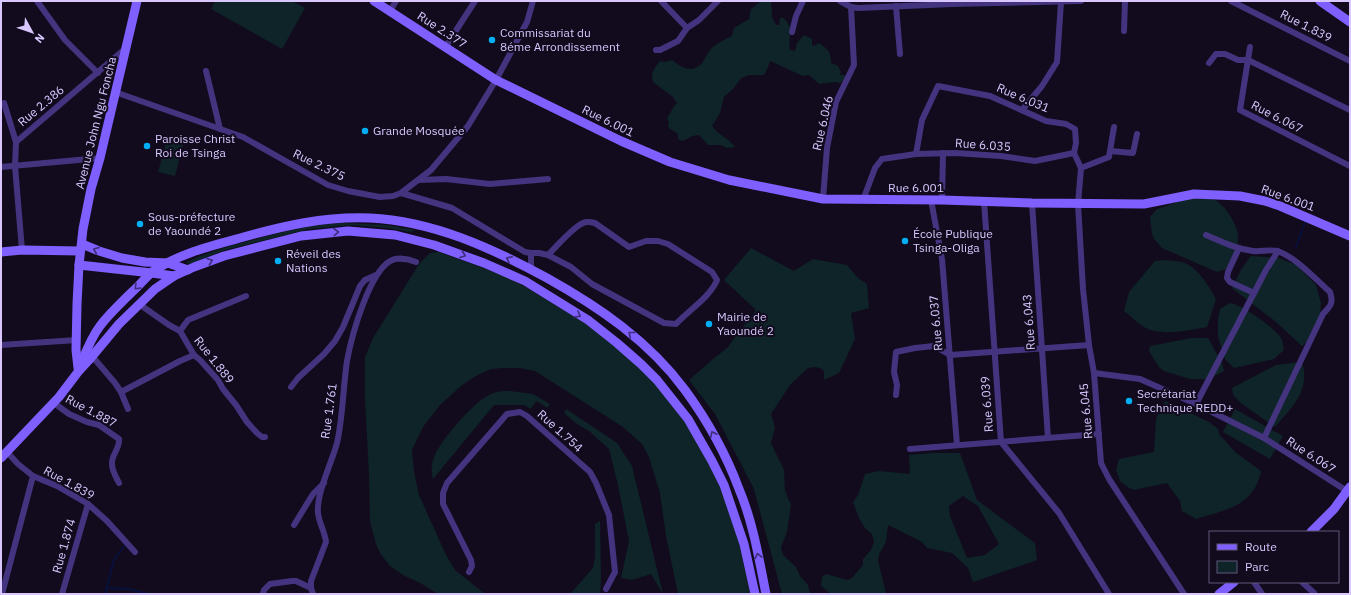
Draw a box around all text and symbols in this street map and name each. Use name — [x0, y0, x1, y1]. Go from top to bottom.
street label: Rue 1.839 — [1278, 6, 1335, 45]
street label: Rue 2.377 — [415, 8, 470, 51]
north arrow — [12, 12, 52, 52]
place label: Commissariat du 8éme Arrondissement — [500, 25, 620, 54]
text: N — [32, 31, 48, 46]
marker: Commissariat du 8éme Arrondissement — [487, 35, 497, 45]
street label: Avenue John Ngu Foncha — [72, 55, 119, 191]
street label: Rue 6.031 — [994, 80, 1052, 115]
street label: Rue 2.386 — [14, 82, 67, 129]
street label: Rue 6.046 — [809, 94, 836, 152]
street label: Rue 6.067 — [1249, 97, 1306, 136]
street label: Rue 6.001 — [580, 102, 637, 140]
place label: Grande Mosquée — [373, 123, 465, 138]
marker: Grande Mosquée — [360, 126, 370, 136]
place label: Paroisse Christ Roi de Tsinga — [155, 131, 235, 160]
street label: Rue 6.035 — [955, 135, 1011, 154]
marker: Paroisse Christ Roi de Tsinga — [142, 141, 152, 151]
street label: Rue 2.375 — [291, 146, 348, 184]
street label: Rue 6.001 — [888, 180, 944, 195]
street label: Rue 6.001 — [1259, 181, 1317, 214]
place label: Sous-préfecture de Yaoundé 2 — [148, 209, 236, 238]
marker: Sous-préfecture de Yaoundé 2 — [135, 219, 145, 229]
place label: École Publique Tsinga-Oliga — [913, 226, 993, 255]
one-way arrow — [333, 227, 339, 236]
marker: École Publique Tsinga-Oliga — [900, 236, 910, 246]
place label: Réveil des Nations — [286, 246, 341, 275]
one-way arrow — [93, 247, 101, 255]
one-way arrow — [459, 250, 466, 259]
marker: Réveil des Nations — [273, 256, 283, 266]
one-way arrow — [506, 256, 514, 263]
one-way arrow — [206, 257, 213, 266]
one-way arrow — [134, 282, 142, 290]
street label: Rue 6.043 — [1019, 294, 1038, 350]
street label: Rue 6.037 — [926, 295, 945, 352]
place label: Mairie de Yaoundé 2 — [717, 309, 774, 338]
one-way arrow — [574, 310, 581, 317]
marker: Mairie de Yaoundé 2 — [704, 319, 714, 329]
one-way arrow — [629, 332, 636, 339]
street label: Rue 1.889 — [191, 333, 238, 386]
street label: Rue 6.039 — [977, 376, 996, 432]
street label: Rue 1.761 — [317, 382, 340, 440]
street label: Rue 6.045 — [1076, 383, 1095, 440]
place label: Secrétariat Technique REDD+ — [1137, 386, 1234, 415]
street label: Rue 1.887 — [63, 391, 119, 430]
marker: Secrétariat Technique REDD+ — [1124, 396, 1134, 406]
street label: Rue 1.754 — [535, 406, 586, 455]
one-way arrow — [710, 431, 718, 439]
street label: Rue 6.067 — [1284, 433, 1339, 476]
street label: Rue 1.839 — [41, 462, 97, 503]
street label: Rue 1.874 — [49, 517, 78, 575]
legend — [1209, 531, 1339, 583]
text: Route — [1245, 539, 1277, 554]
one-way arrow — [754, 553, 762, 559]
text: Parc — [1245, 559, 1269, 574]

